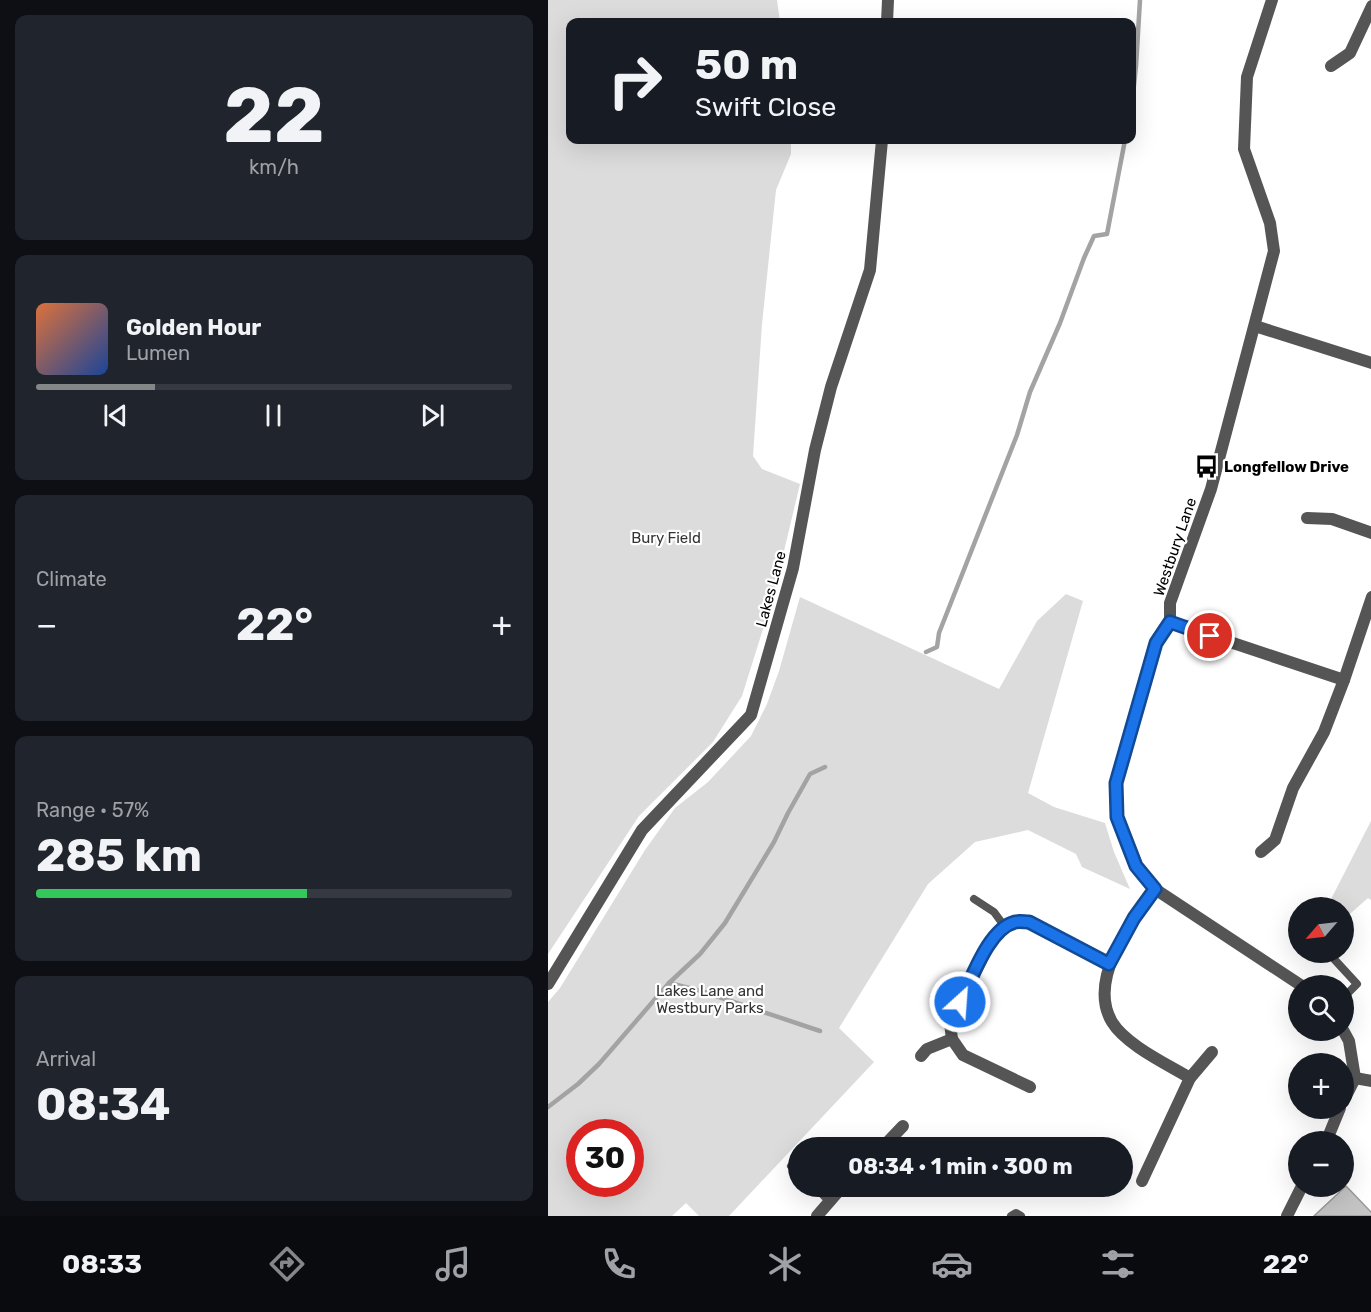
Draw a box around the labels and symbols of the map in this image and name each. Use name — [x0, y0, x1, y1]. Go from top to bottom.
bus stop icon: Longfellow Drive — [1193, 454, 1219, 480]
place label: Longfellow Drive — [1224, 458, 1349, 476]
street label: Westbury Lane — [1150, 495, 1200, 599]
park label: Bury Field — [631, 529, 701, 547]
street label: Lakes Lane — [752, 549, 790, 629]
pin — [1184, 610, 1235, 661]
north arrow — [1288, 897, 1354, 963]
position arrow — [928, 970, 992, 1034]
park label: Lakes Lane and Westbury Parks — [656, 982, 764, 1017]
speed limit sign: 30 — [566, 1119, 644, 1197]

